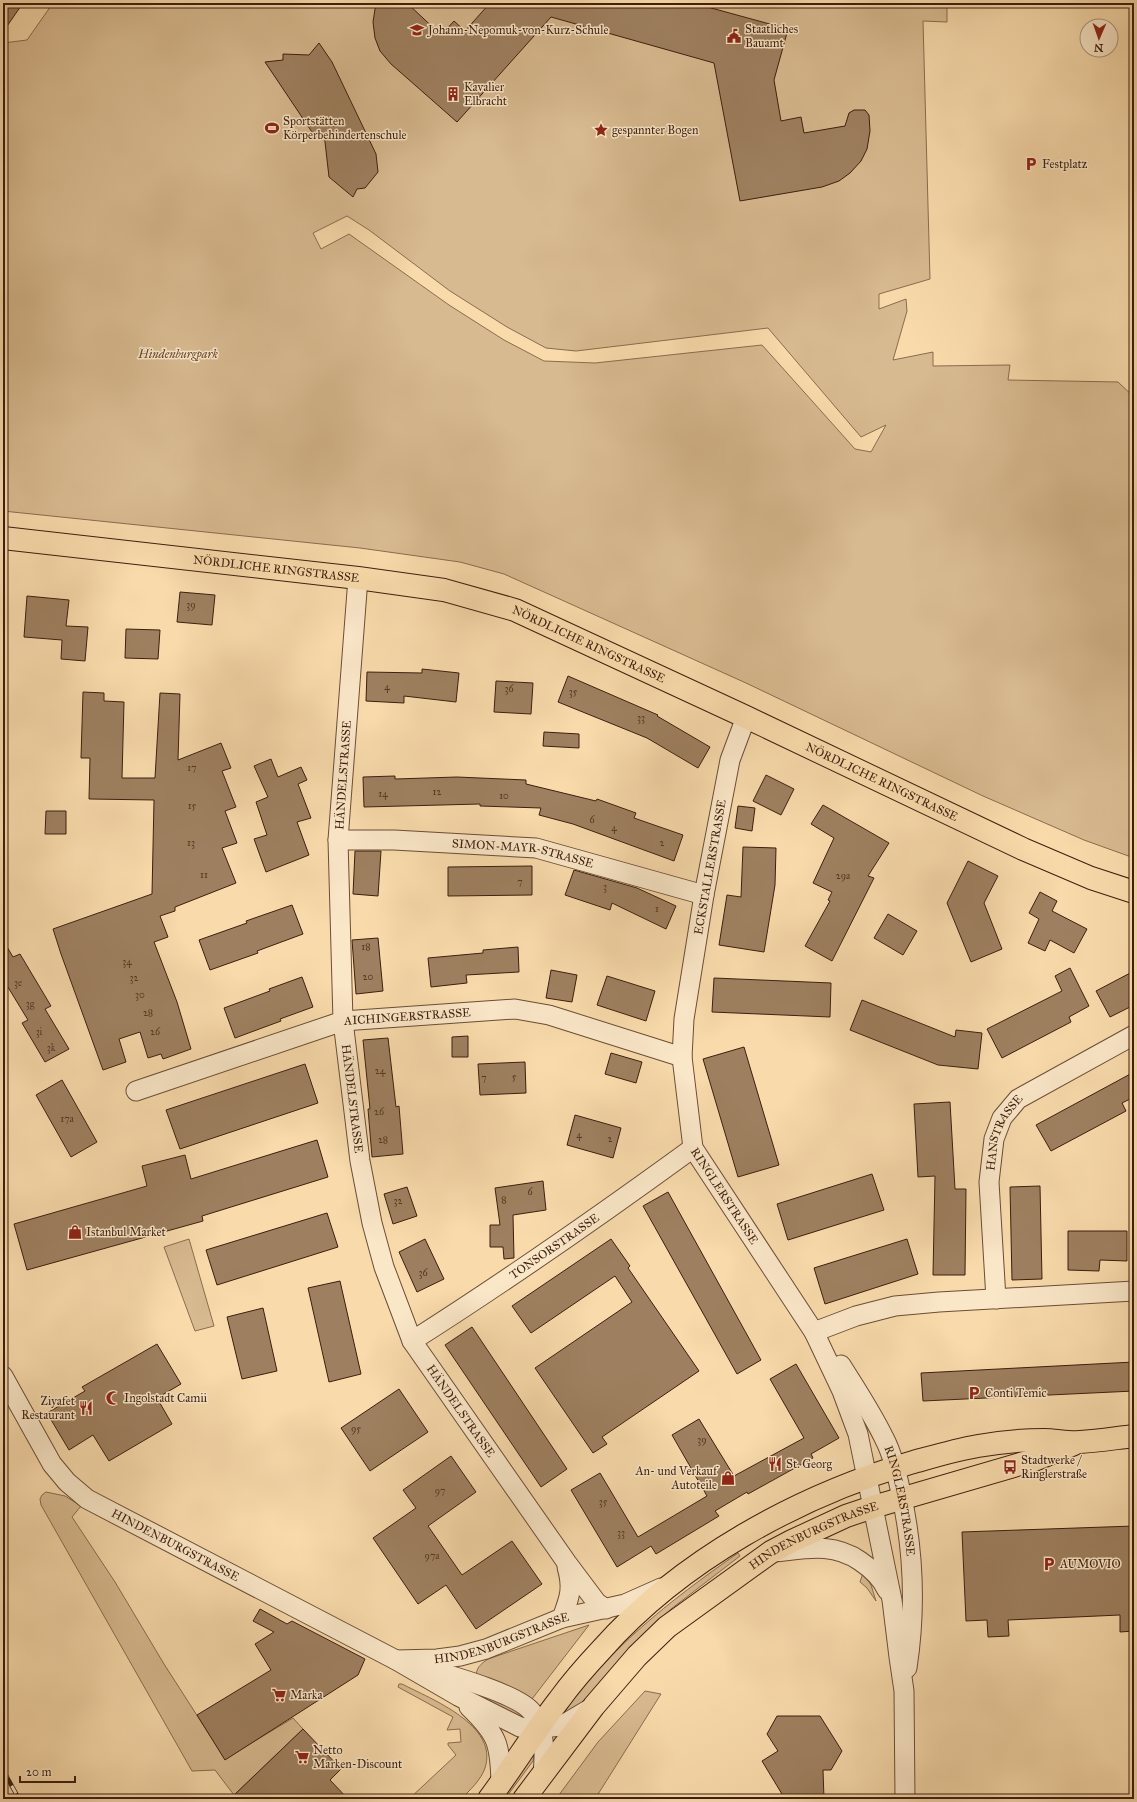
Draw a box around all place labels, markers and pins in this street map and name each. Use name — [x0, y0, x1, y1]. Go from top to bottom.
school or university icon: Johann-Nepomuk-von-Kurz-Schule — [409, 22, 425, 38]
place label: Staatliches Bauamt — [745, 22, 798, 50]
place label: Johann-Nepomuk-von-Kurz-Schule — [426, 23, 608, 38]
public building icon: Staatliches Bauamt — [726, 28, 742, 44]
place label: Kavalier Elbracht — [464, 80, 508, 108]
building icon: Kavalier Elbracht — [445, 86, 461, 102]
place label: Sportstätten Körperbehindertenschule — [283, 114, 407, 142]
sports icon: Sportstätten Körperbehindertenschule — [264, 120, 280, 136]
place icon: gespannter Bogen — [593, 122, 609, 138]
place label: gespannter Bogen — [612, 123, 699, 138]
parking icon: Festplatz — [1023, 156, 1039, 172]
place label: Festplatz — [1042, 157, 1088, 171]
shop icon: Istanbul Market — [67, 1224, 83, 1240]
place label: Istanbul Market — [86, 1225, 166, 1239]
parking icon: Conti Temic — [966, 1385, 982, 1401]
place label: Conti Temic — [985, 1386, 1047, 1400]
mosque icon: Ingolstadt Camii — [105, 1390, 121, 1406]
place label: Ingolstadt Camii — [124, 1391, 208, 1406]
place label: Ziyafet Restaurant — [21, 1394, 76, 1422]
restaurant icon: Ziyafet Restaurant — [78, 1400, 94, 1416]
place label: Stadtwerke / Ringlerstraße — [1021, 1453, 1087, 1482]
restaurant icon: St. Georg — [767, 1456, 783, 1472]
place label: St. Georg — [786, 1457, 833, 1472]
bus stop icon: Stadtwerke / Ringlerstraße — [1002, 1459, 1018, 1475]
place label: An- und Verkauf Autoteile — [634, 1464, 719, 1492]
shop icon: An- und Verkauf Autoteile — [720, 1470, 736, 1486]
parking icon: AUMOVIO — [1041, 1556, 1057, 1572]
place label: AUMOVIO — [1059, 1557, 1121, 1571]
supermarket icon: Marka — [271, 1687, 287, 1703]
place label: Marka — [290, 1688, 323, 1702]
place label: Netto Marken-Discount — [313, 1743, 403, 1771]
supermarket icon: Netto Marken-Discount — [294, 1749, 310, 1765]

